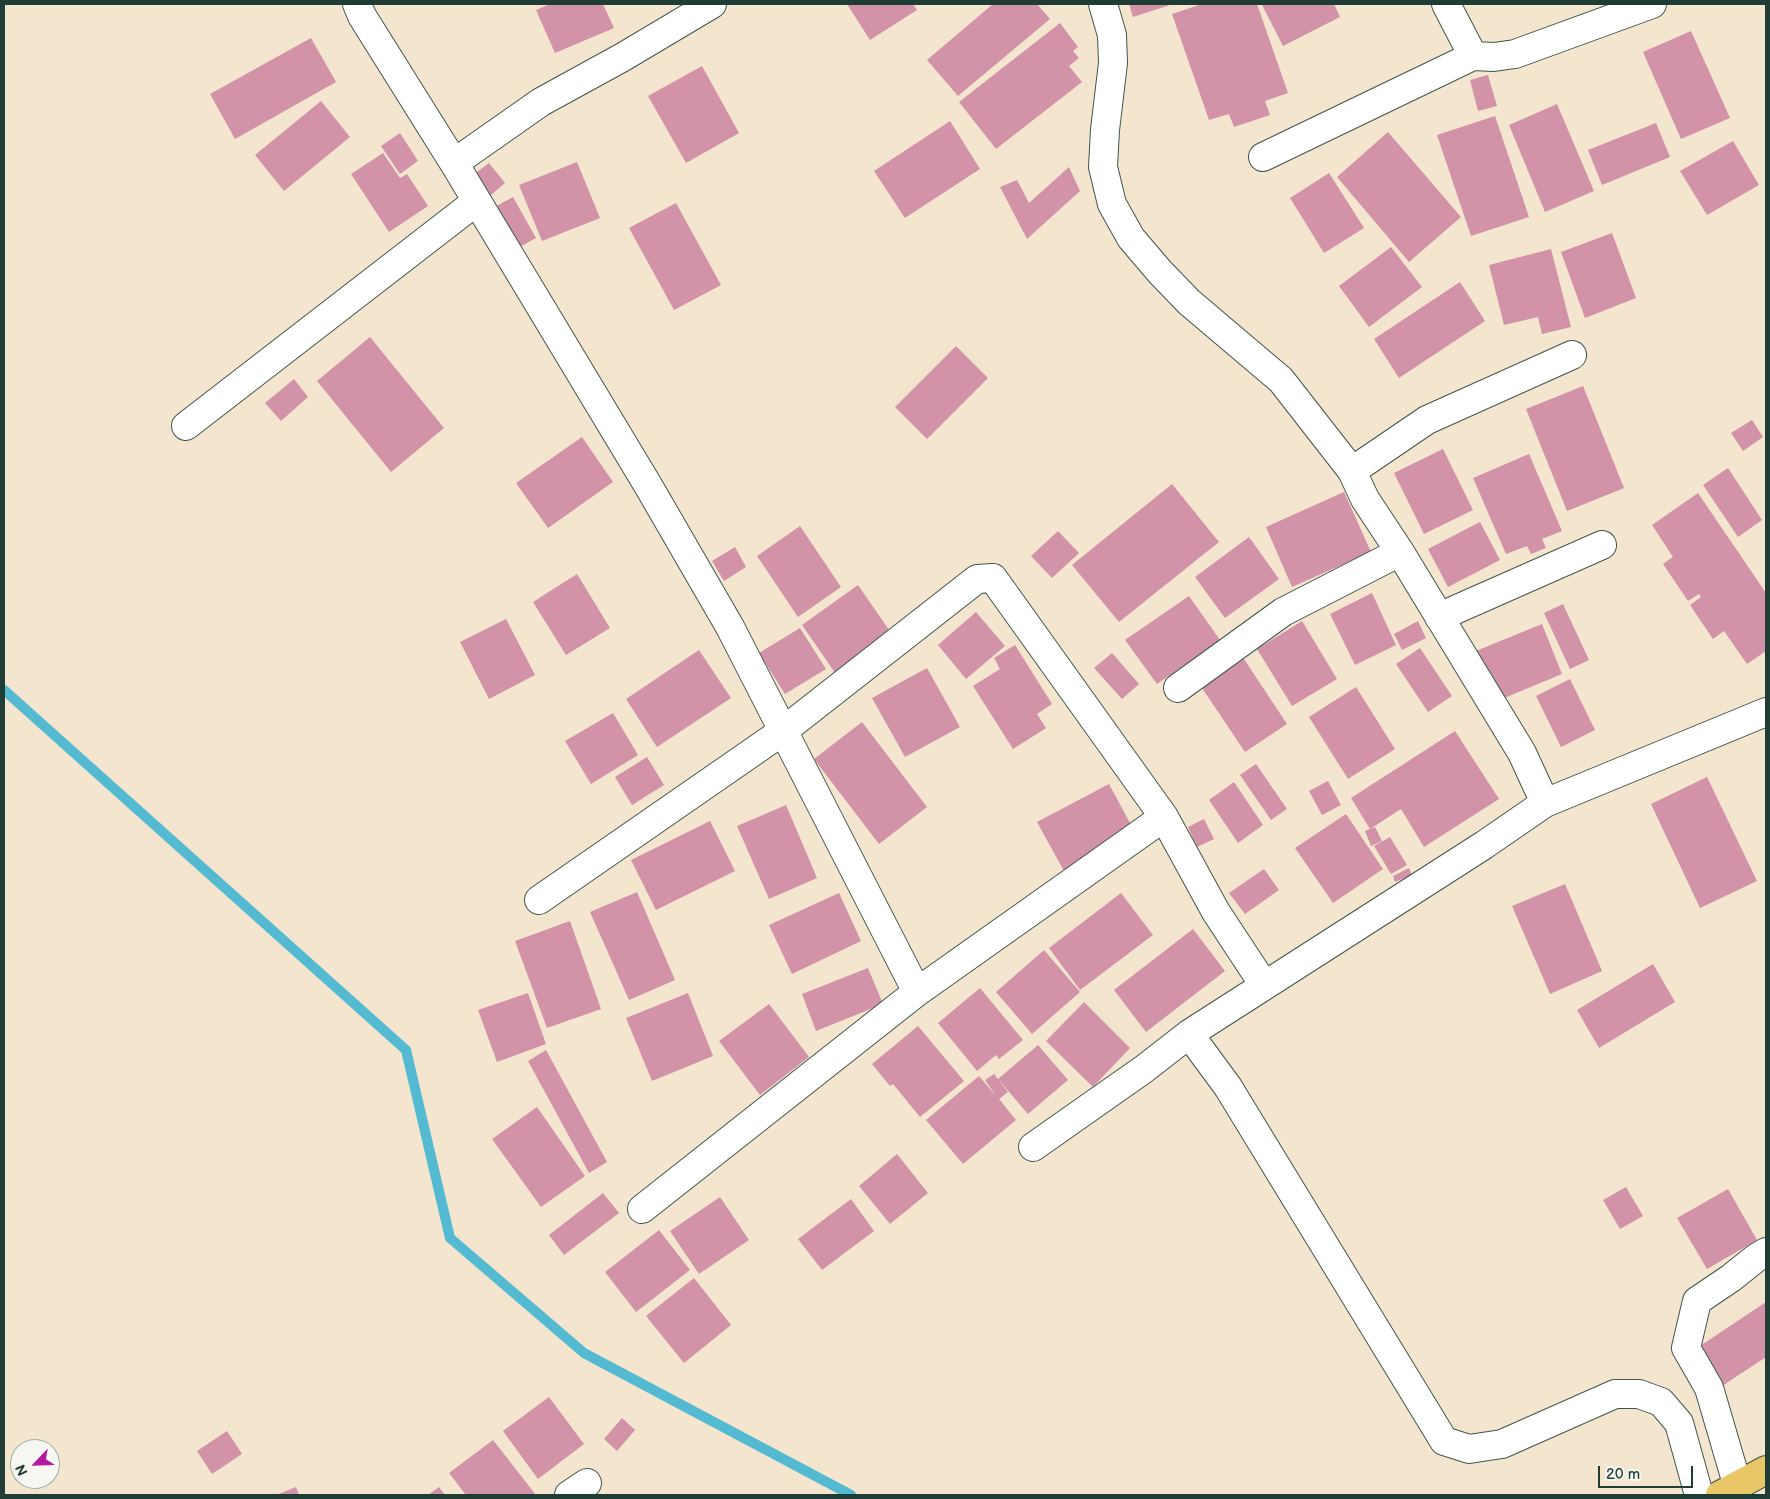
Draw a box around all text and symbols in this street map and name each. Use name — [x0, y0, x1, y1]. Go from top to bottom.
north arrow — [10, 1439, 60, 1489]
scale bar — [1600, 1456, 1695, 1488]
text: N — [12, 1462, 32, 1478]
text: 20 m — [1606, 1465, 1640, 1484]

